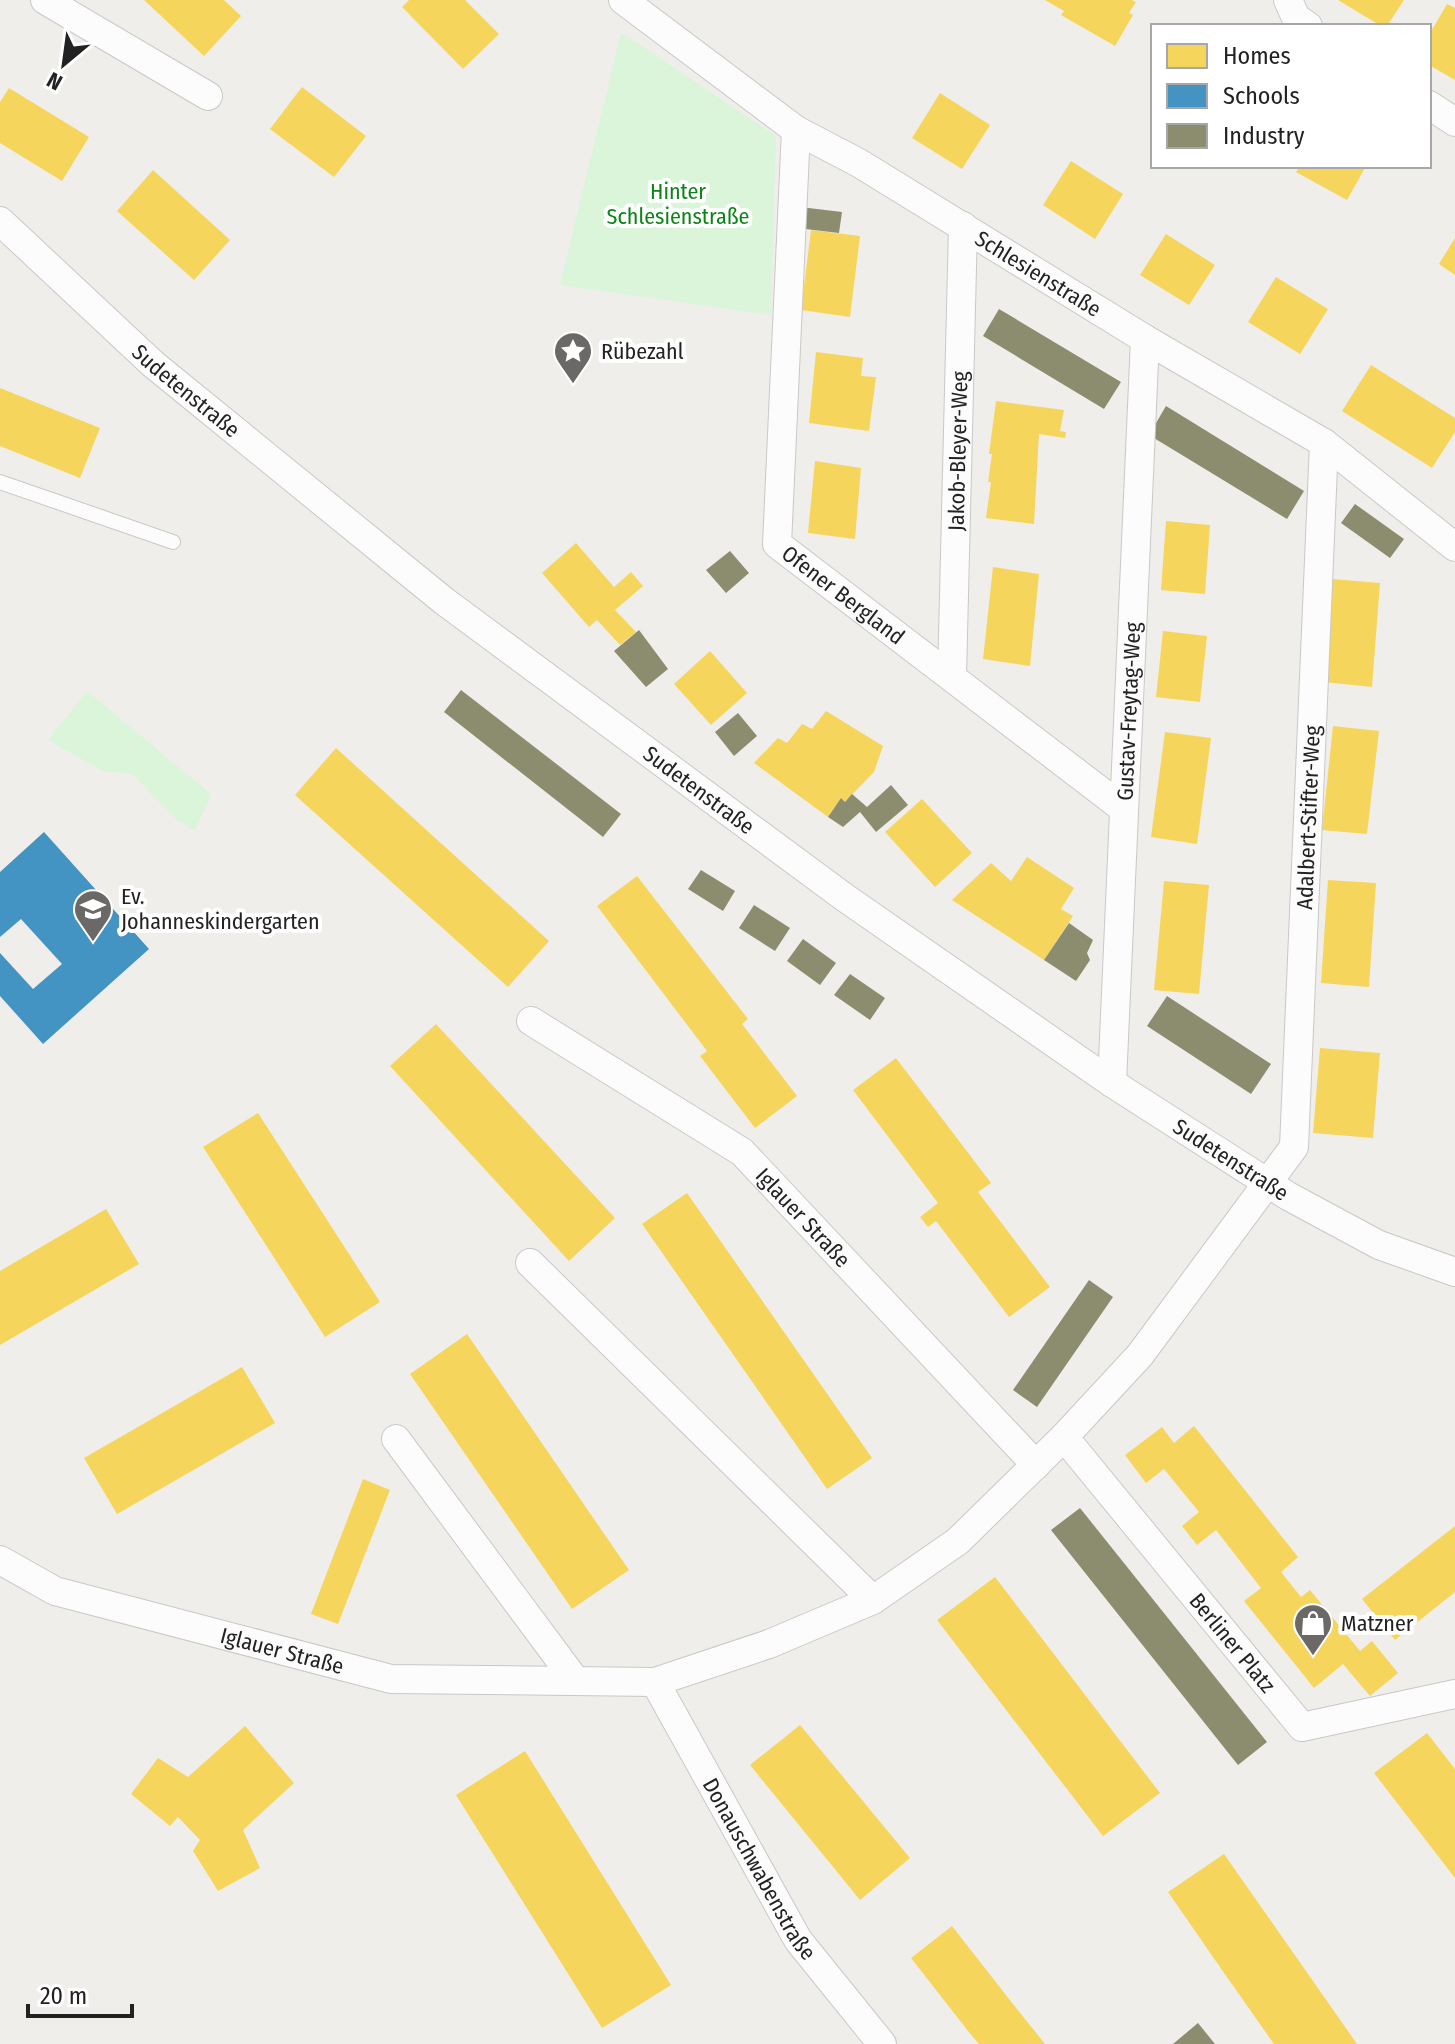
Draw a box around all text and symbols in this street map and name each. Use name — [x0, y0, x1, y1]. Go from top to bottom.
north arrow — [24, 24, 104, 104]
legend — [1151, 24, 1431, 168]
text: Homes — [1223, 42, 1291, 70]
text: N — [42, 66, 67, 96]
text: Schools — [1223, 82, 1300, 110]
text: Industry — [1223, 122, 1305, 150]
park label: Hinter Schlesienstraße — [607, 178, 749, 230]
street label: Schlesienstraße — [970, 225, 1106, 323]
place icon: Rübezahl — [552, 330, 594, 385]
place label: Rübezahl — [601, 338, 684, 365]
street label: Sudetenstraße — [127, 339, 245, 443]
street label: Jakob-Bleyer-Weg — [943, 370, 973, 531]
street label: Ofener Bergland — [776, 540, 910, 650]
street label: Gustav-Freytag-Weg — [1112, 621, 1146, 801]
street label: Adalbert-Stifter-Weg — [1291, 724, 1326, 910]
street label: Sudetenstraße — [638, 740, 760, 840]
place label: Ev. Johanneskindergarten — [121, 883, 320, 935]
school or university icon: Ev. Johanneskindergarten — [72, 888, 114, 943]
street label: Sudetenstraße — [1168, 1113, 1293, 1207]
street label: Iglauer Straße — [750, 1162, 856, 1273]
street label: Berliner Platz — [1184, 1588, 1281, 1698]
shop icon: Matzner — [1292, 1602, 1334, 1657]
place label: Matzner — [1341, 1610, 1414, 1637]
street label: Iglauer Straße — [218, 1622, 347, 1680]
street label: Donauschwabenstraße — [697, 1773, 822, 1965]
scale bar — [28, 1968, 132, 2018]
text: 20 m — [40, 1982, 87, 2010]

